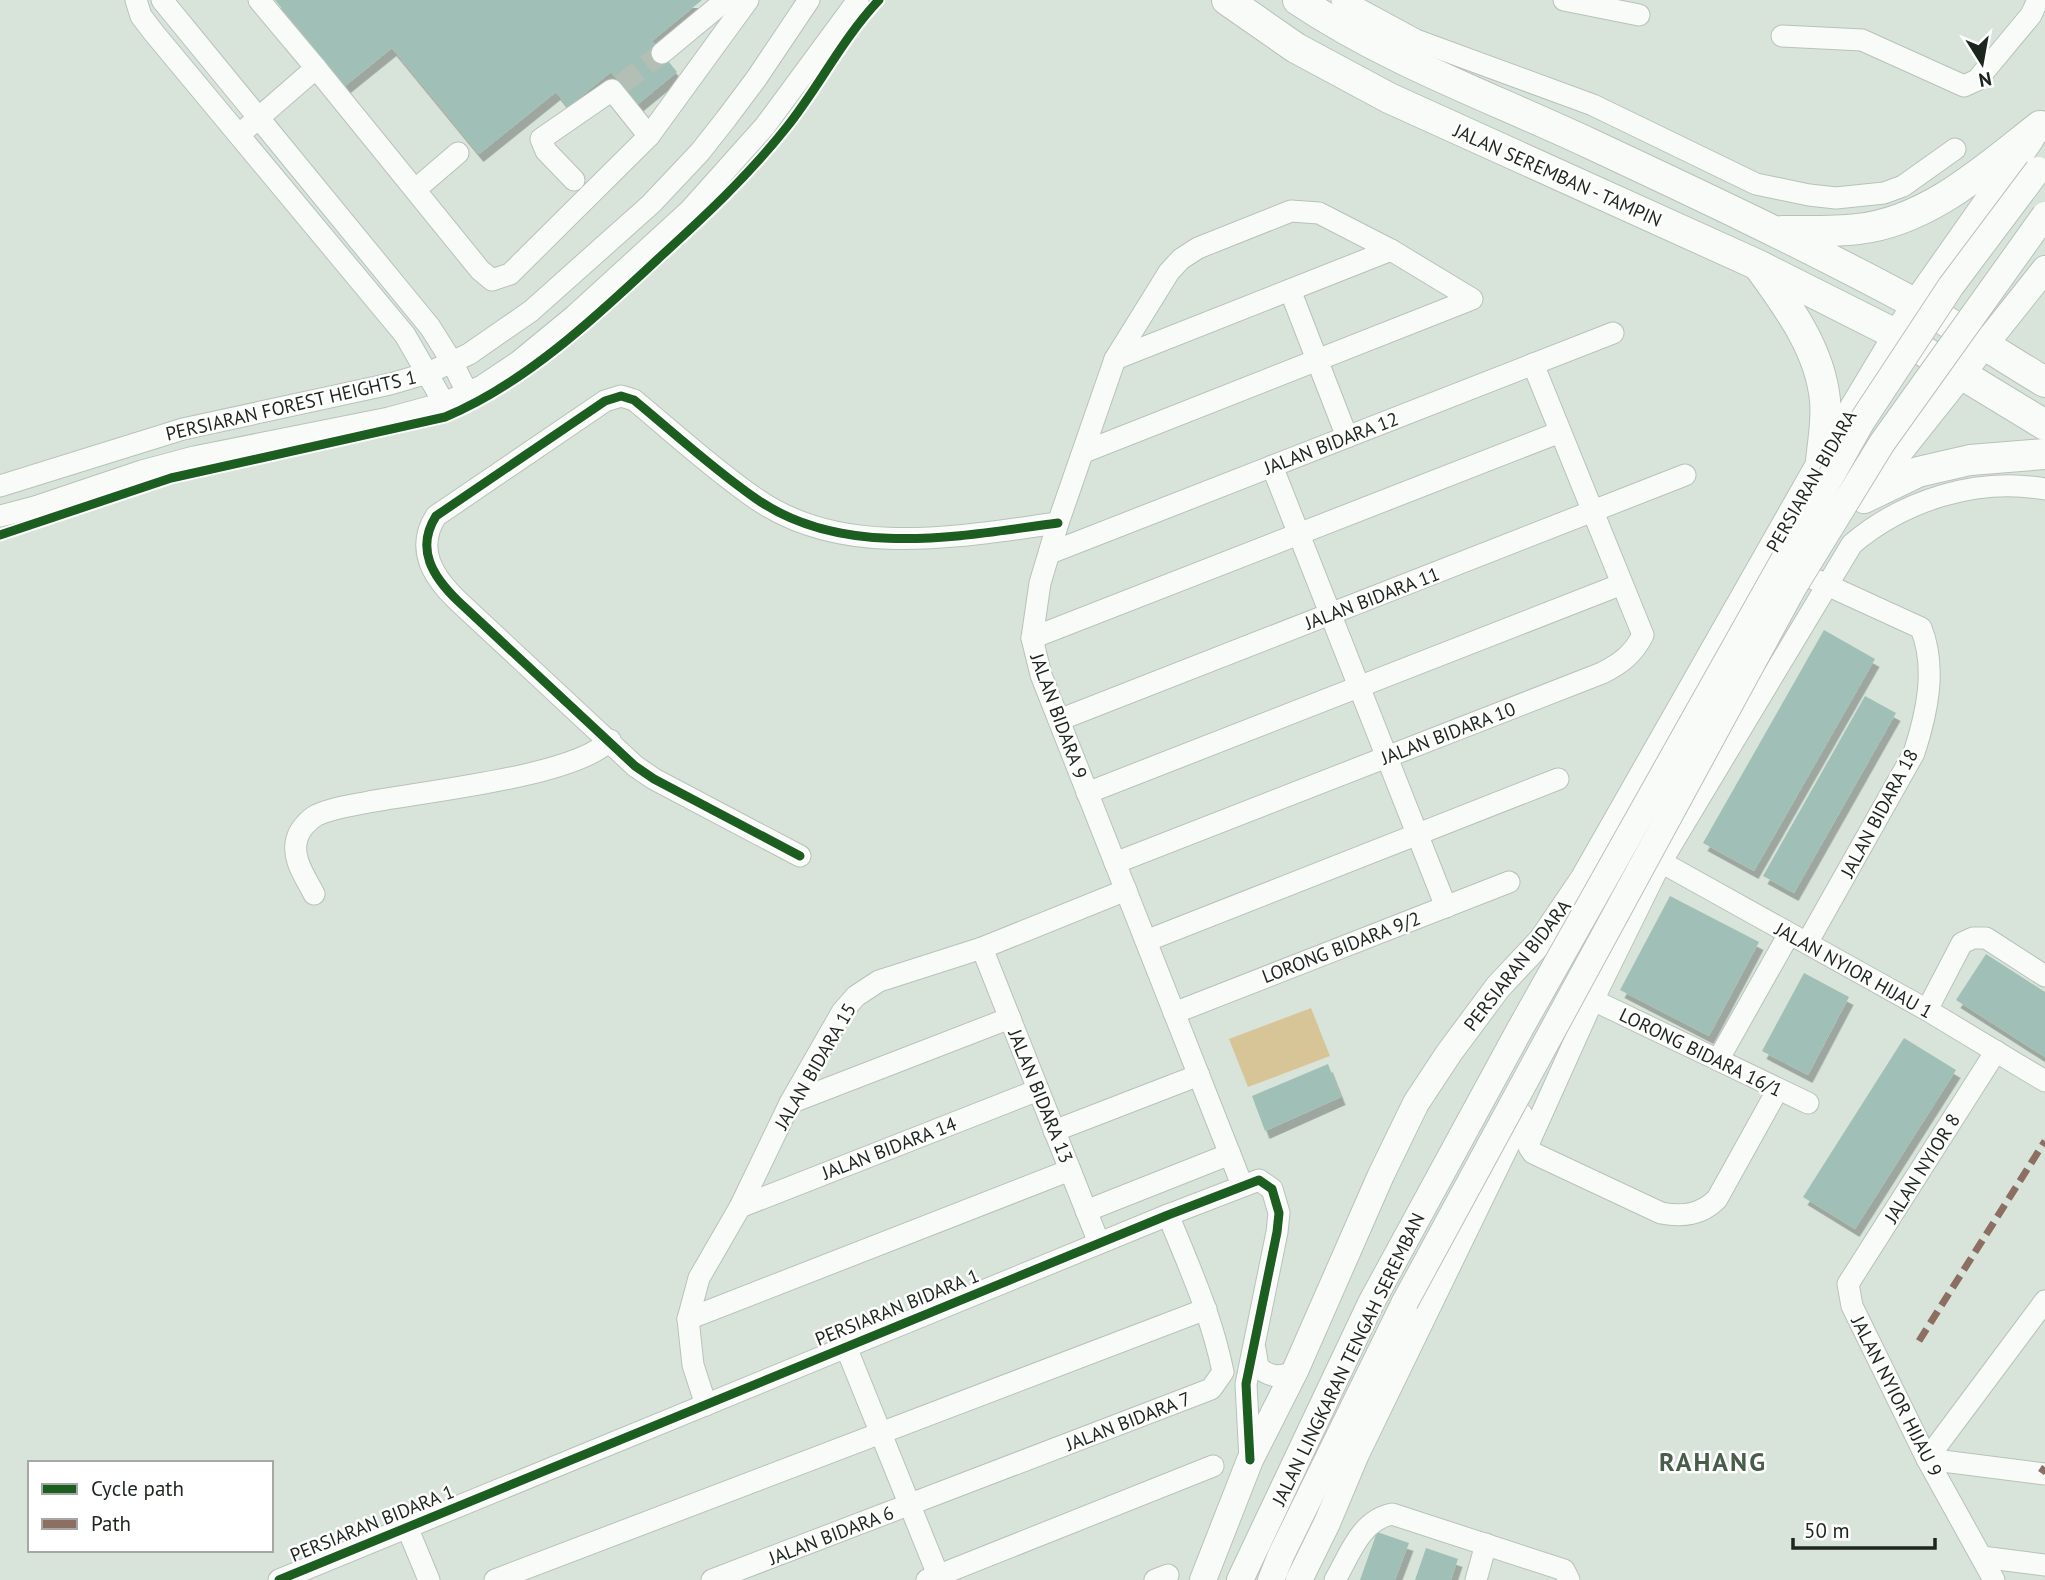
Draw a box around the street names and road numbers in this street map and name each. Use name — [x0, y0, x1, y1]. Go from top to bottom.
street label: JALAN SEREMBAN - TAMPIN — [1449, 118, 1666, 232]
street label: PERSIARAN FOREST HEIGHTS 1 — [163, 364, 419, 446]
street label: JALAN BIDARA 12 — [1259, 406, 1402, 480]
street label: PERSIARAN BIDARA — [1761, 406, 1861, 556]
street label: JALAN BIDARA 11 — [1300, 561, 1443, 635]
street label: JALAN BIDARA 9 — [1025, 649, 1093, 782]
street label: JALAN BIDARA 10 — [1376, 696, 1519, 770]
street label: JALAN BIDARA 18 — [1835, 745, 1923, 882]
street label: PERSIARAN BIDARA — [1458, 894, 1576, 1036]
street label: LORONG BIDARA 9/2 — [1258, 906, 1424, 988]
street label: JALAN NYIOR HIJAU 1 — [1770, 916, 1937, 1023]
street label: JALAN BIDARA 15 — [769, 998, 861, 1134]
street label: LORONG BIDARA 16/1 — [1616, 1002, 1786, 1102]
street label: JALAN BIDARA 13 — [1003, 1025, 1079, 1166]
street label: JALAN NYIOR 8 — [1878, 1109, 1965, 1228]
street label: JALAN BIDARA 14 — [817, 1111, 960, 1185]
street label: JALAN LINGKARAN TENGAH SEREMBAN — [1266, 1209, 1429, 1510]
street label: PERSIARAN BIDARA 1 — [811, 1263, 983, 1351]
street label: JALAN NYIOR HIJAU 9 — [1846, 1311, 1948, 1480]
street label: JALAN BIDARA 7 — [1061, 1386, 1194, 1456]
street label: PERSIARAN BIDARA 1 — [286, 1479, 458, 1567]
street label: JALAN BIDARA 6 — [764, 1500, 897, 1570]

